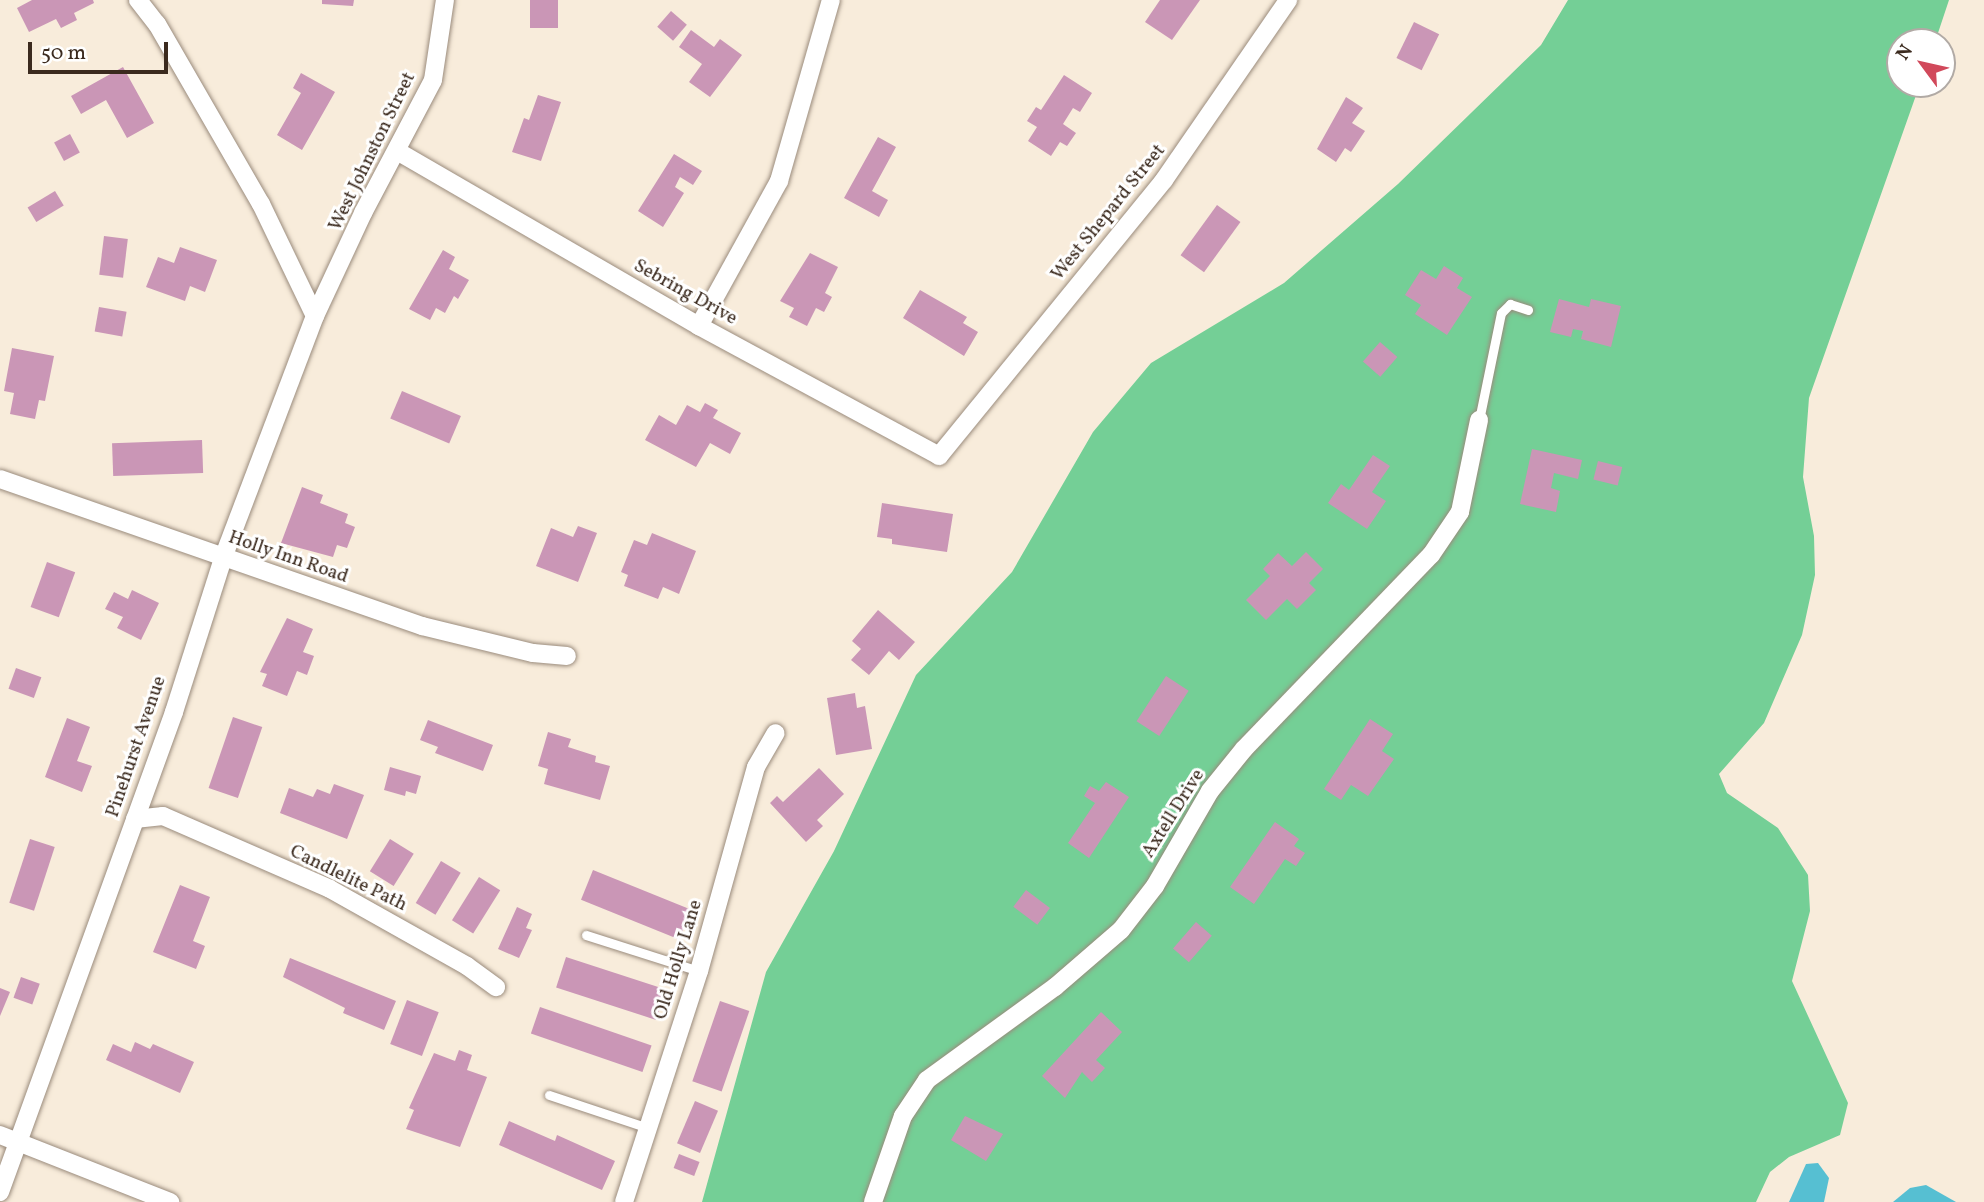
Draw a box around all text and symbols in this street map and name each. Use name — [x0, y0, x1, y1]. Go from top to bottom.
scale bar — [32, 28, 172, 72]
north arrow — [1886, 28, 1956, 98]
text: 50 m — [41, 39, 86, 68]
text: N — [1890, 40, 1920, 66]
street label: West Johnston Street — [325, 69, 421, 235]
street label: West Shepard Street — [1047, 140, 1171, 286]
street label: Sebring Drive — [629, 255, 741, 331]
street label: Holly Inn Road — [225, 527, 351, 589]
street label: Pinehurst Avenue — [102, 673, 172, 821]
street label: Axtell Drive — [1138, 765, 1210, 863]
street label: Candlelite Path — [286, 841, 410, 917]
street label: Old Holly Lane — [650, 897, 708, 1023]

